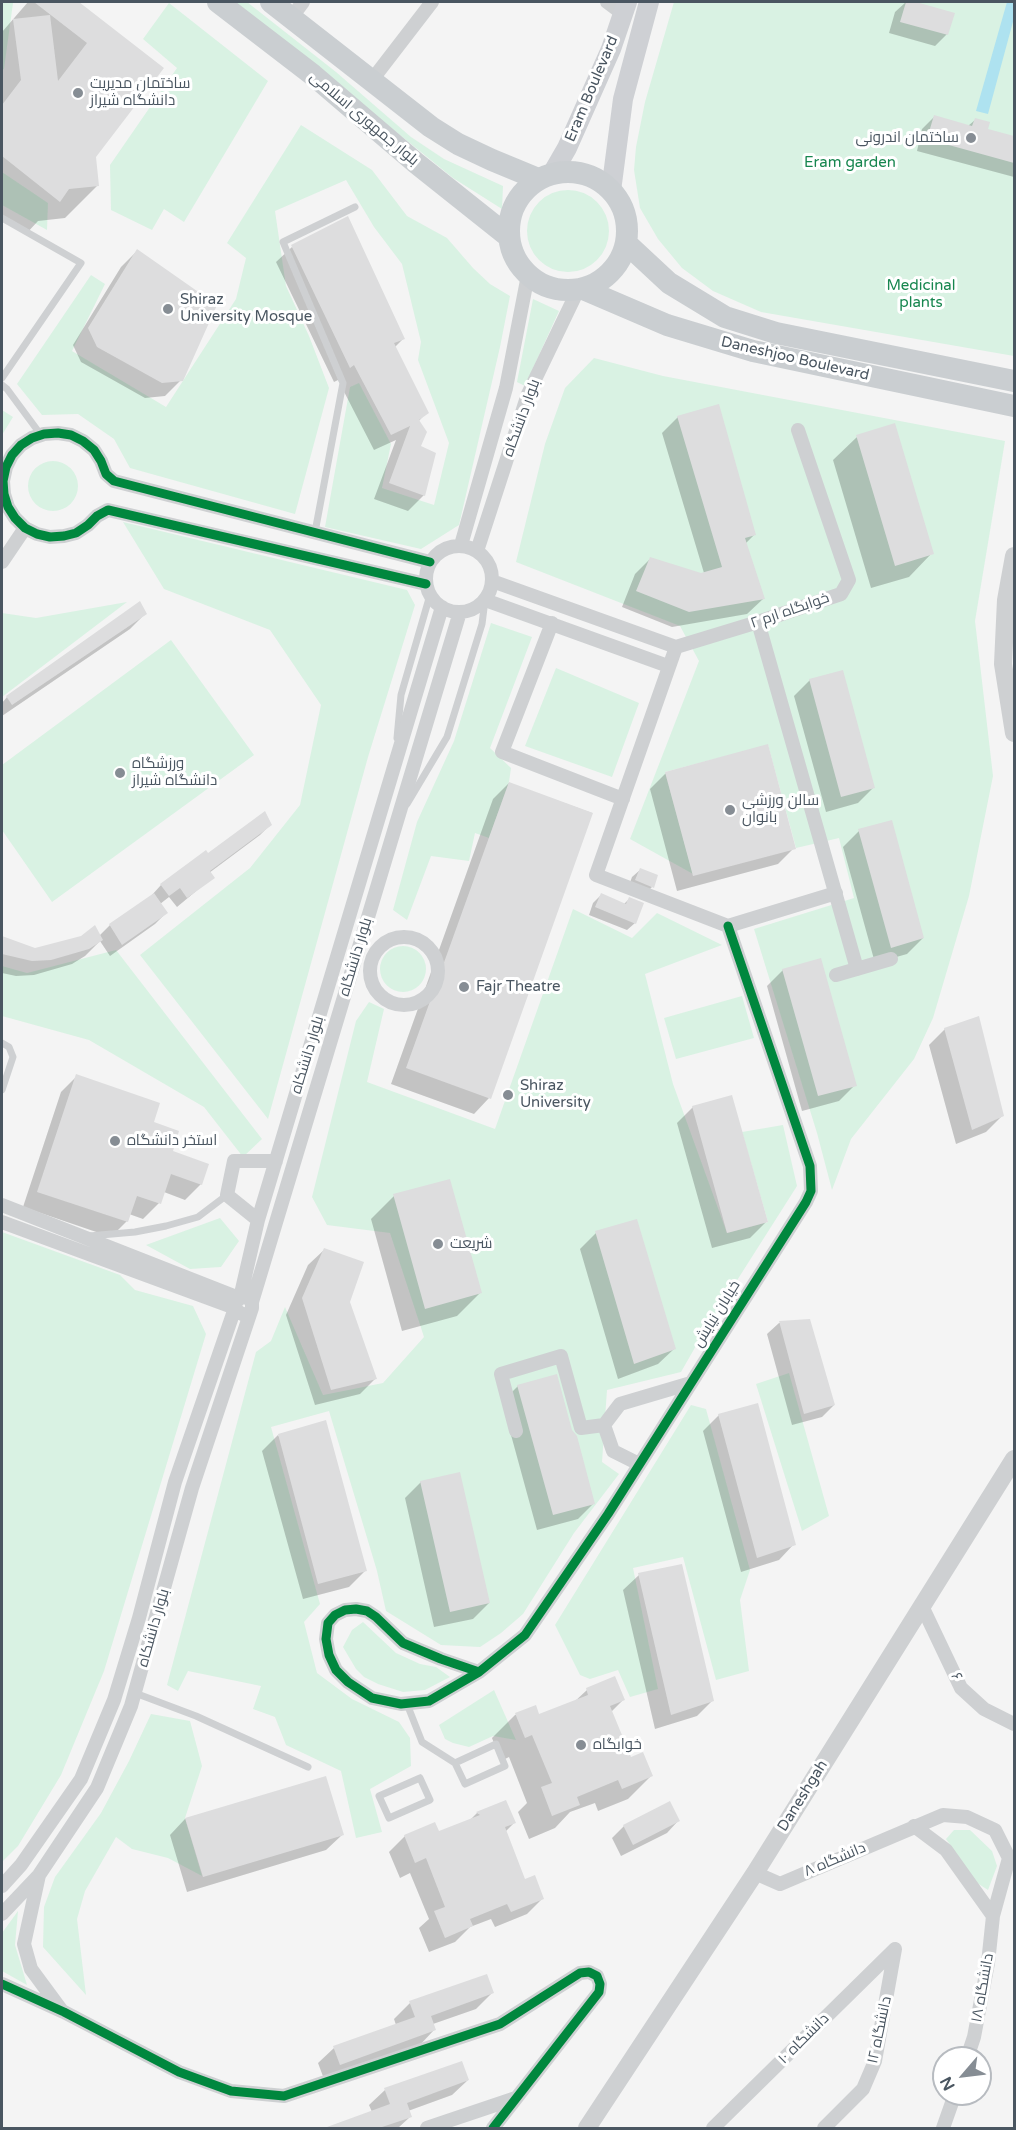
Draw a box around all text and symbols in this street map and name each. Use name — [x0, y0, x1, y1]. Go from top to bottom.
street label: Eram Boulevard — [562, 33, 622, 145]
street label: بلوار جمهوری اسلامی — [306, 68, 422, 170]
place label: ساختمان مدیریت دانشگاه شیراز — [90, 75, 190, 110]
marker: ساختمان مدیریت دانشگاه شیراز — [71, 86, 85, 100]
place label: ساختمان اندرونی — [856, 129, 959, 147]
marker: ساختمان اندرونی — [964, 131, 978, 145]
park label: Eram garden — [804, 154, 896, 172]
park label: Medicinal plants — [887, 277, 955, 312]
place label: Shiraz University Mosque — [180, 291, 312, 326]
marker: Shiraz University Mosque — [161, 302, 175, 316]
street label: Daneshjoo Boulevard — [719, 333, 871, 385]
street label: بلوار دانشگاه — [500, 377, 544, 459]
street label: خوابگاه ارم ۲ — [748, 589, 832, 633]
place label: ورزشگاه دانشگاه شیراز — [132, 755, 217, 790]
marker: ورزشگاه دانشگاه شیراز — [113, 766, 127, 780]
place label: سالن ورزشی بانوان — [742, 792, 819, 827]
marker: سالن ورزشی بانوان — [723, 803, 737, 817]
street label: بلوار دانشگاه — [336, 916, 376, 998]
place label: Fajr Theatre — [476, 978, 561, 996]
marker: Fajr Theatre — [457, 980, 471, 994]
street label: بلوار دانشکاه — [288, 1014, 328, 1096]
place label: Shiraz University — [520, 1077, 591, 1112]
marker: Shiraz University — [501, 1088, 515, 1102]
place label: استخر دانشگاه — [127, 1132, 217, 1150]
marker: استخر دانشگاه — [108, 1134, 122, 1148]
place label: شریعت — [450, 1235, 492, 1253]
marker: شریعت — [431, 1237, 445, 1251]
street label: خیابان نیایش — [689, 1277, 745, 1351]
street label: بلوار دانشکاه — [134, 1587, 174, 1669]
street label: ۶ — [946, 1670, 966, 1684]
place label: خوابگاه — [593, 1736, 642, 1754]
marker: خوابگاه — [574, 1738, 588, 1752]
street label: Daneshgah — [774, 1757, 832, 1835]
street label: ۸ دانشگاه — [801, 1839, 869, 1881]
street label: ۱۸ دانشگاه — [968, 1952, 998, 2024]
street label: ۱۲ دانشگاه — [864, 1995, 896, 2065]
street label: ۱۰ دانشگاه — [775, 2010, 833, 2068]
north arrow — [932, 2046, 992, 2106]
text: N — [936, 2073, 960, 2094]

